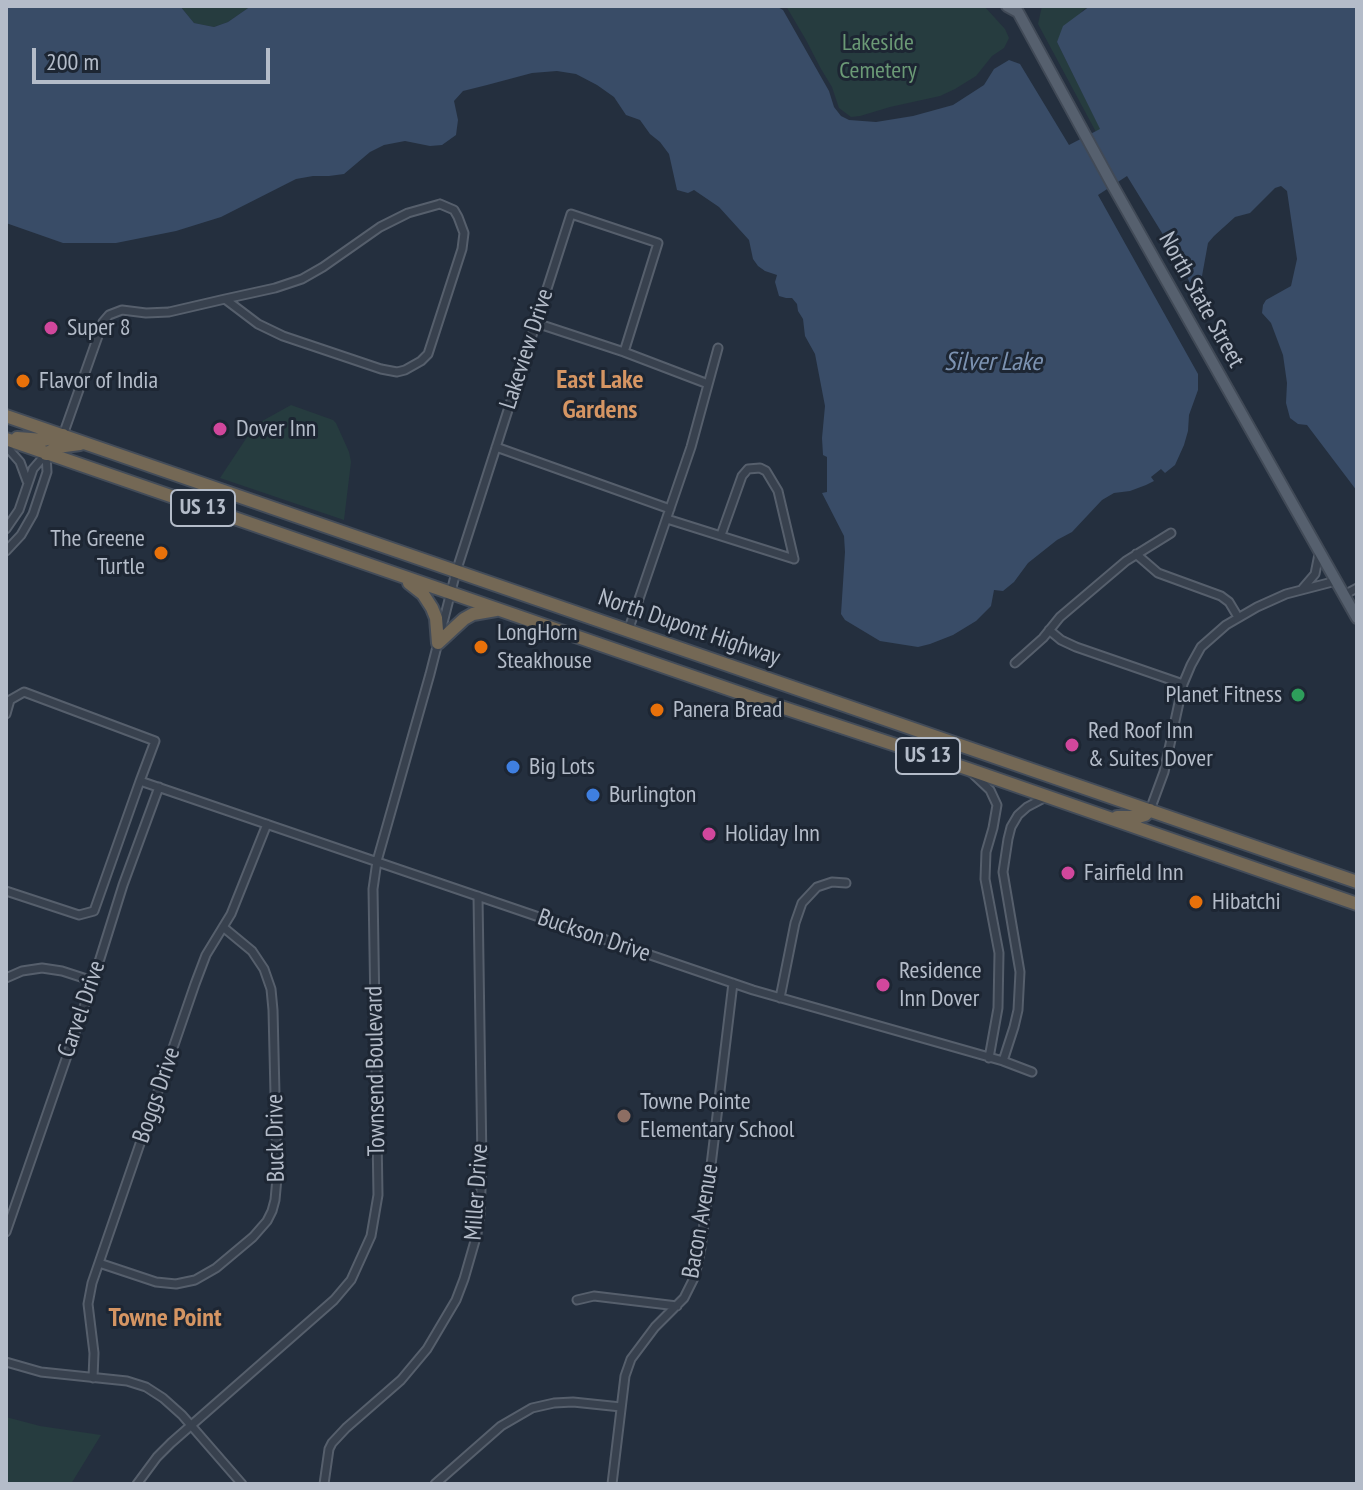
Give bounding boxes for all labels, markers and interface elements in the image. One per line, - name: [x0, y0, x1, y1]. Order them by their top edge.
- park label: Lakeside Cemetery: [839, 29, 917, 85]
- scale bar: [36, 32, 274, 82]
- text: 200 m: [46, 46, 99, 77]
- street label: North State Street: [1152, 227, 1250, 373]
- street label: Lakeview Drive: [494, 285, 560, 413]
- place label: Super 8: [67, 314, 131, 342]
- marker: Super 8: [42, 319, 60, 337]
- water label: Silver Lake: [944, 347, 1042, 379]
- district label: East Lake Gardens: [556, 365, 644, 426]
- place label: Flavor of India: [39, 367, 158, 395]
- marker: Flavor of India: [14, 372, 32, 390]
- place label: Dover Inn: [236, 415, 316, 443]
- marker: Dover Inn: [211, 420, 229, 438]
- road number: US 13: [171, 490, 235, 526]
- place label: The Greene Turtle: [50, 525, 145, 581]
- marker: The Greene Turtle: [152, 544, 170, 562]
- street label: North Dupont Highway: [594, 583, 784, 673]
- place label: LongHorn Steakhouse: [497, 619, 592, 675]
- marker: LongHorn Steakhouse: [472, 638, 490, 656]
- place label: Planet Fitness: [1165, 681, 1282, 709]
- marker: Planet Fitness: [1289, 686, 1307, 704]
- place label: Panera Bread: [673, 696, 782, 724]
- marker: Panera Bread: [648, 701, 666, 719]
- place label: Red Roof Inn & Suites Dover: [1088, 717, 1213, 773]
- marker: Red Roof Inn & Suites Dover: [1063, 736, 1081, 754]
- road number: US 13: [896, 738, 960, 774]
- place label: Big Lots: [529, 753, 595, 781]
- marker: Big Lots: [504, 758, 522, 776]
- place label: Burlington: [609, 781, 696, 809]
- marker: Burlington: [584, 786, 602, 804]
- place label: Holiday Inn: [725, 820, 820, 848]
- marker: Holiday Inn: [700, 825, 718, 843]
- place label: Fairfield Inn: [1084, 859, 1183, 887]
- marker: Fairfield Inn: [1059, 864, 1077, 882]
- place label: Hibatchi: [1212, 888, 1281, 916]
- marker: Hibatchi: [1187, 893, 1205, 911]
- street label: Buckson Drive: [534, 903, 654, 969]
- street label: Carvel Drive: [52, 957, 112, 1061]
- place label: Residence Inn Dover: [899, 957, 982, 1013]
- marker: Residence Inn Dover: [874, 976, 892, 994]
- street label: Townsend Boulevard: [360, 986, 392, 1156]
- street label: Boggs Drive: [127, 1043, 187, 1147]
- place label: Towne Pointe Elementary School: [640, 1088, 794, 1144]
- street label: Buck Drive: [261, 1094, 291, 1182]
- marker: Towne Pointe Elementary School: [615, 1107, 633, 1125]
- street label: Miller Drive: [459, 1143, 495, 1241]
- street label: Bacon Avenue: [677, 1162, 725, 1280]
- district label: Towne Point: [109, 1303, 221, 1335]

